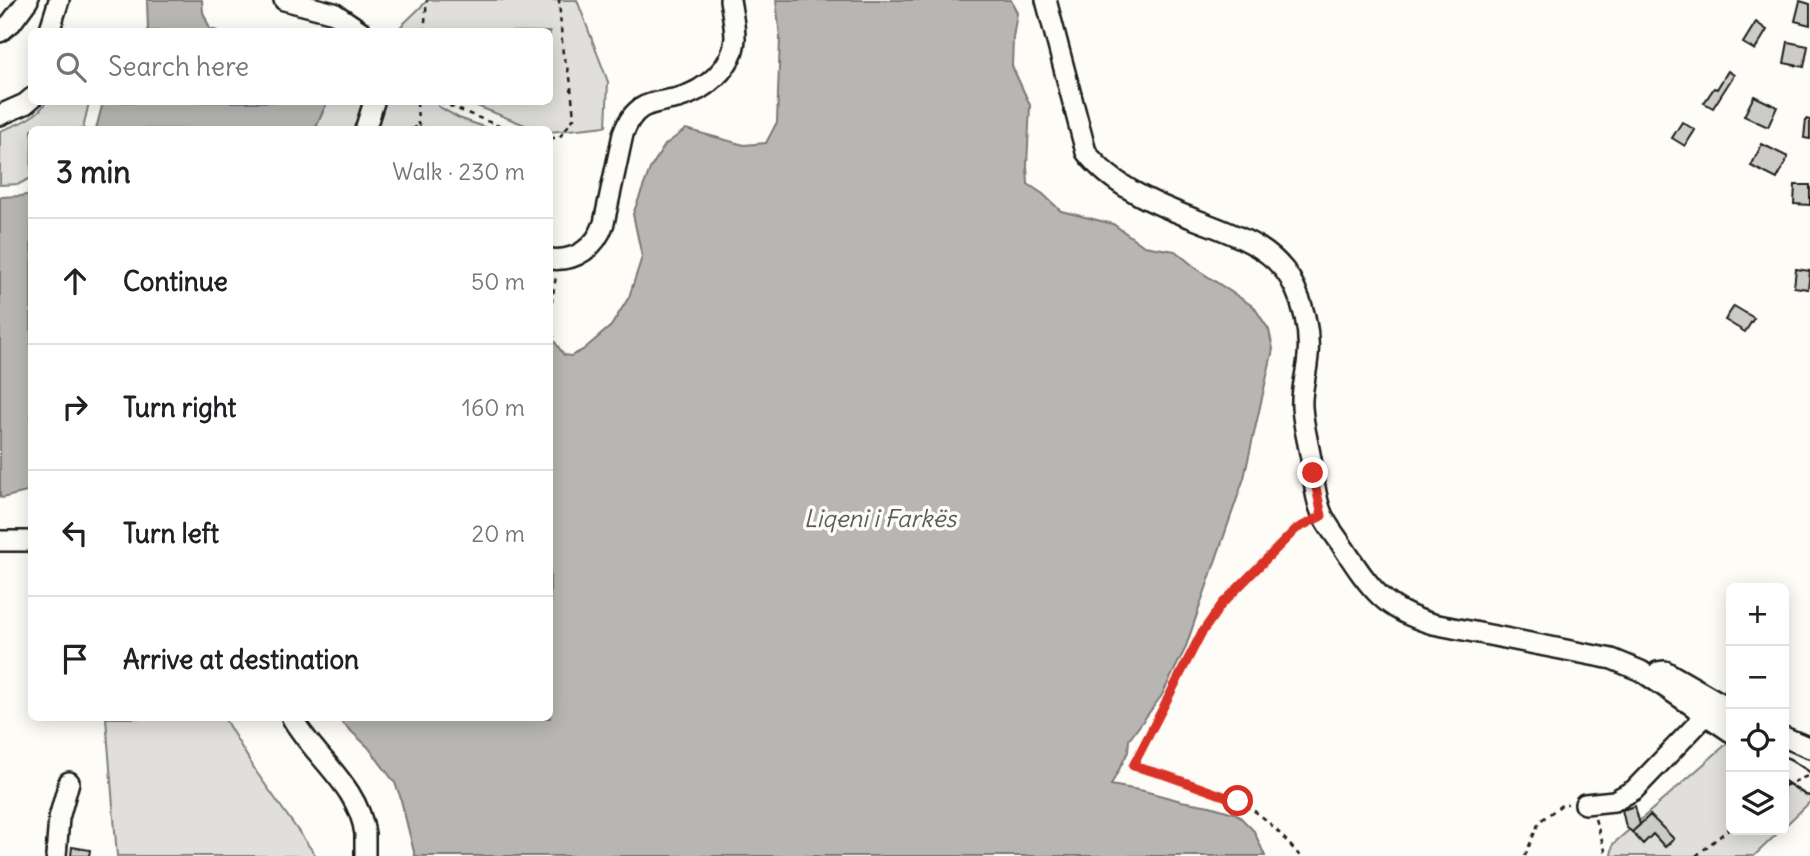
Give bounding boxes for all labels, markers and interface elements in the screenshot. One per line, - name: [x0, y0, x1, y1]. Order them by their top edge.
- search box: [28, 28, 553, 105]
- icon: search: [52, 48, 90, 86]
- text: Search here: [108, 50, 249, 83]
- text: 3 min: [56, 153, 131, 191]
- text: Walk · 230 m: [392, 157, 525, 186]
- icon: ahead: [56, 262, 94, 300]
- text: Continue: [123, 265, 228, 298]
- text: 50 m: [471, 267, 525, 296]
- icon: right: [56, 388, 94, 426]
- text: Turn right: [123, 391, 236, 424]
- text: 160 m: [462, 393, 525, 422]
- route end: [1297, 457, 1328, 488]
- water label: Liqeni i Farkës: [804, 503, 957, 533]
- icon: left: [56, 514, 94, 552]
- text: Turn left: [123, 517, 219, 550]
- text: 20 m: [472, 519, 525, 548]
- map controls: [1726, 583, 1789, 835]
- button: +: [1726, 583, 1789, 646]
- icon: arrive: [56, 640, 94, 678]
- text: Arrive at destination: [123, 643, 359, 676]
- button: −: [1726, 646, 1789, 709]
- button: locate: [1726, 709, 1789, 772]
- button: layers: [1726, 772, 1789, 835]
- route start: [1222, 785, 1253, 816]

